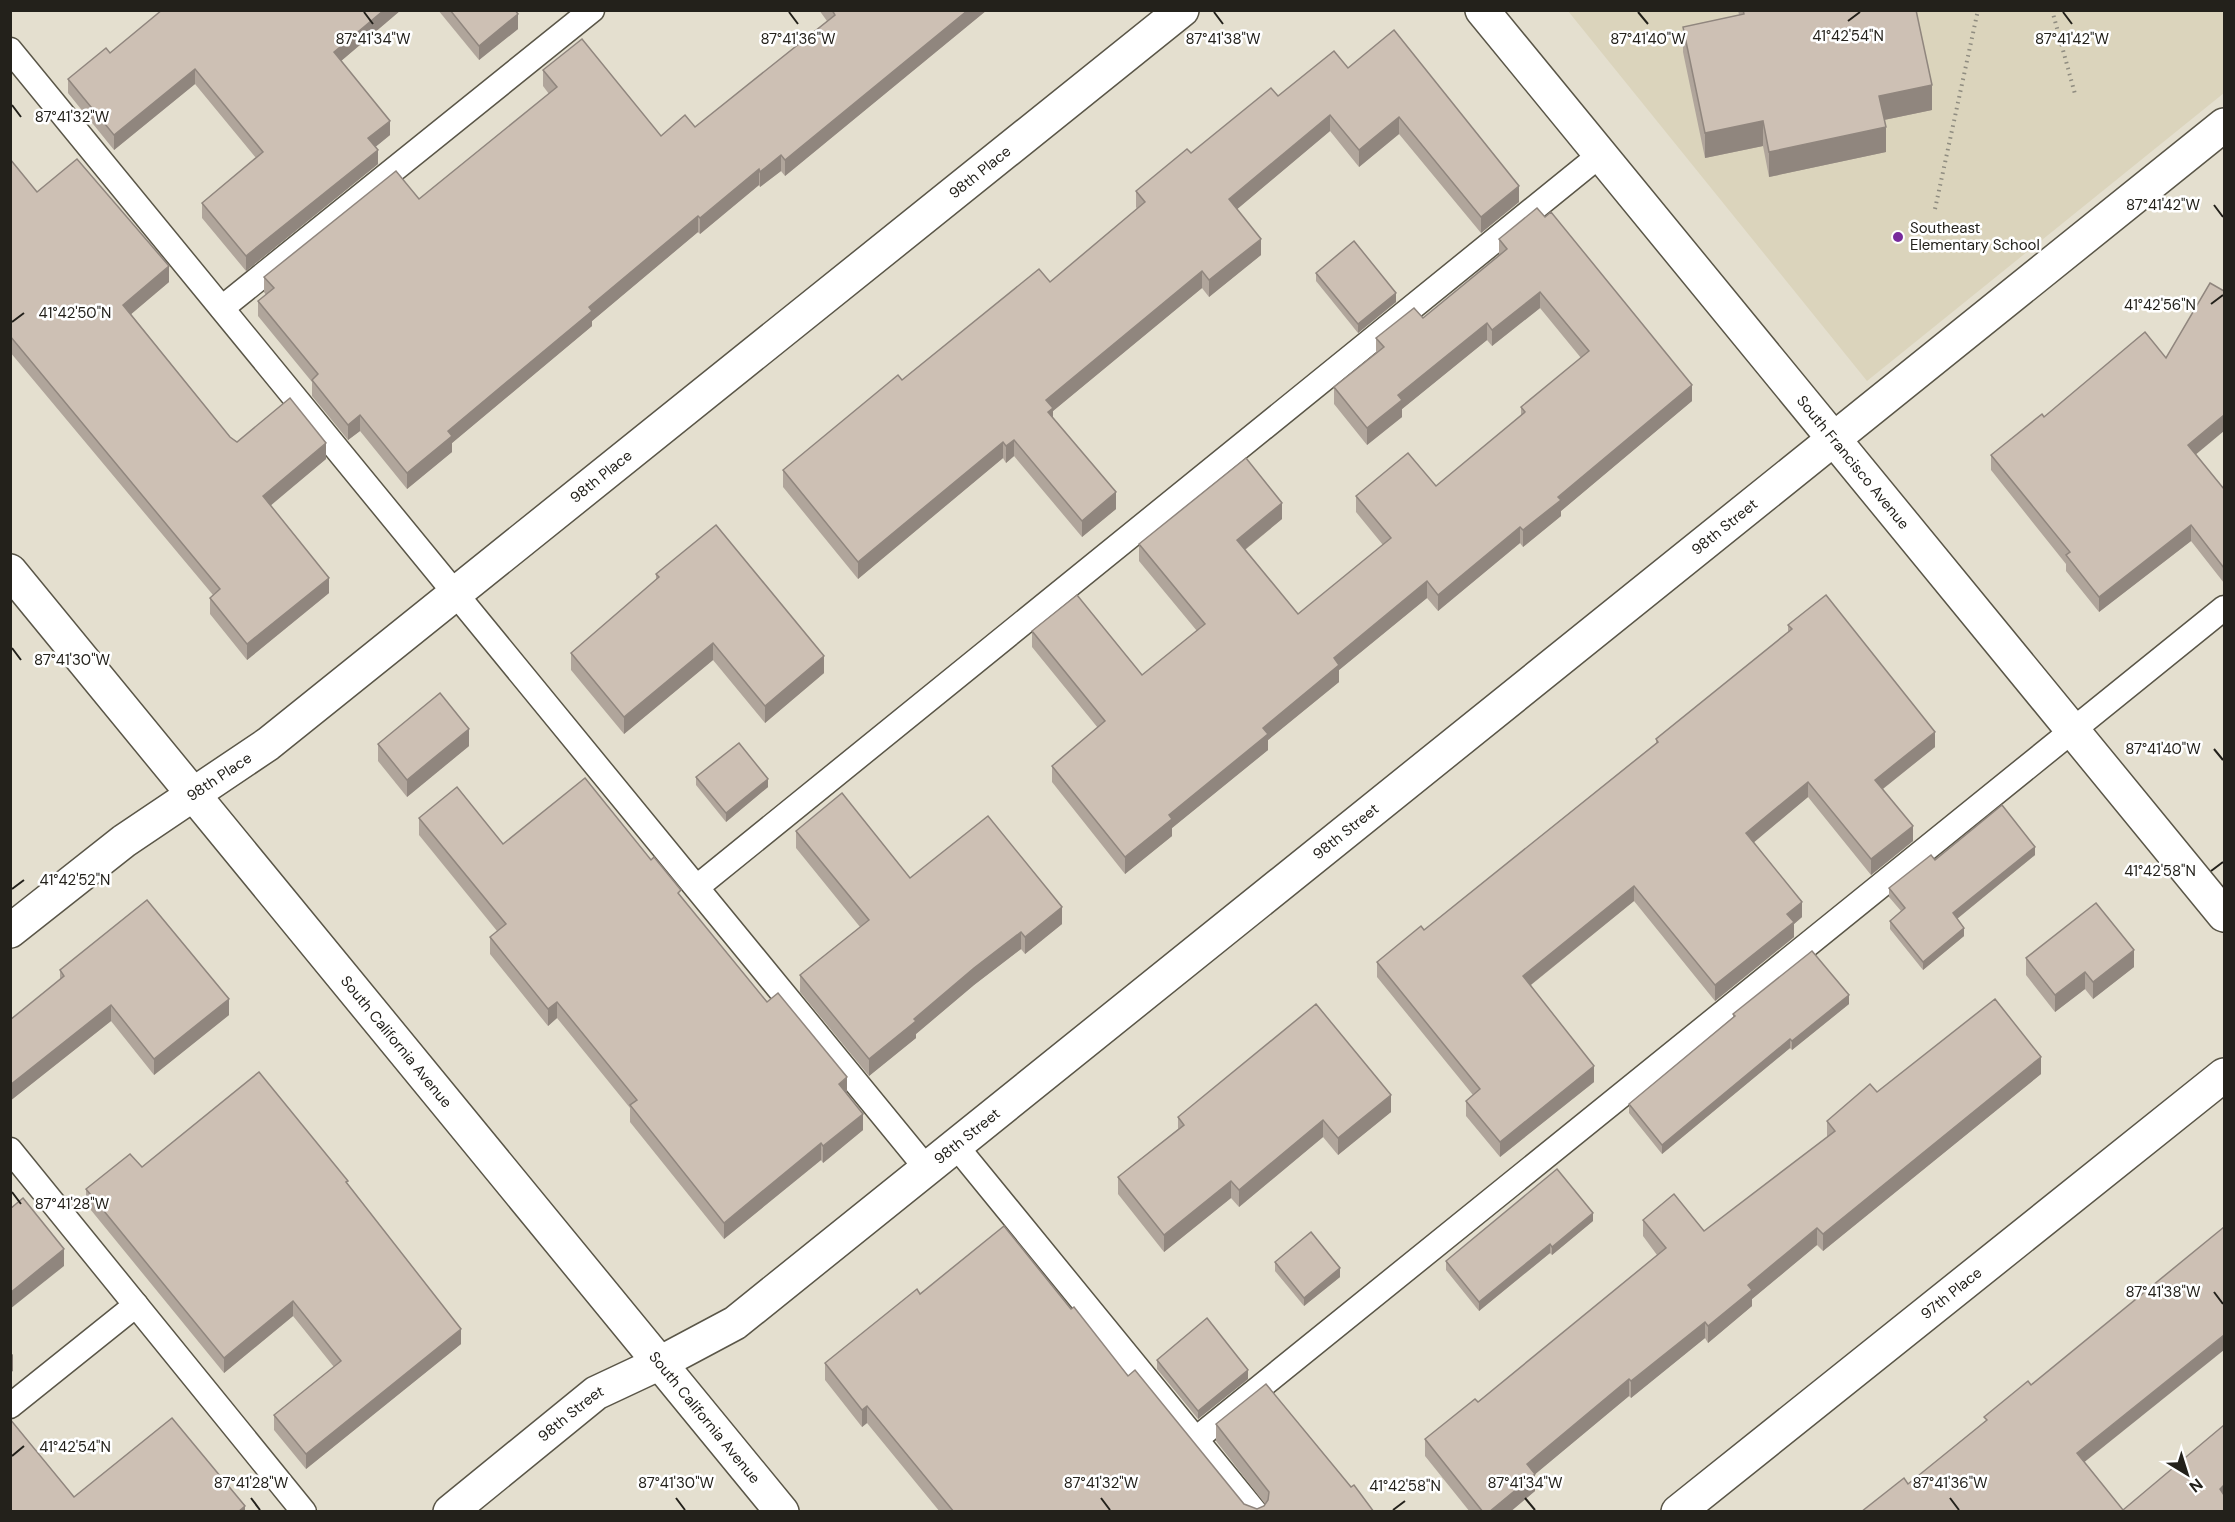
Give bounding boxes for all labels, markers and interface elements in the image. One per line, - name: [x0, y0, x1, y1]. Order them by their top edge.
- text: 41°42'54"N: [1812, 26, 1884, 46]
- text: 87°41'34"W: [336, 29, 411, 49]
- text: 87°41'36"W: [760, 29, 836, 49]
- text: 87°41'38"W: [1186, 29, 1261, 49]
- text: 87°41'40"W: [1610, 29, 1686, 49]
- text: 87°41'42"W: [2035, 29, 2109, 49]
- text: 87°41'32"W: [35, 107, 110, 127]
- street label: 98th Place: [945, 141, 1015, 203]
- text: 87°41'42"W: [2126, 195, 2200, 215]
- place label: Southeast Elementary School: [1910, 218, 2040, 255]
- marker: Southeast Elementary School: [1891, 230, 1905, 244]
- text: 41°42'56"N: [2124, 295, 2196, 315]
- text: 41°42'50"N: [39, 303, 111, 323]
- street label: South Francisco Avenue: [1792, 391, 1914, 533]
- street label: 98th Place: [566, 446, 636, 508]
- street label: 98th Street: [1687, 494, 1762, 560]
- text: 87°41'30"W: [34, 650, 111, 670]
- text: 87°41'40"W: [2125, 739, 2201, 759]
- street label: 98th Place: [183, 748, 256, 806]
- street label: 98th Street: [1309, 799, 1383, 864]
- text: 41°42'58"N: [2124, 861, 2196, 881]
- text: 41°42'52"N: [40, 870, 110, 890]
- street label: South California Avenue: [336, 972, 456, 1112]
- street label: 98th Street: [930, 1103, 1004, 1169]
- text: 87°41'28"W: [35, 1194, 110, 1214]
- street label: 97th Place: [1917, 1263, 1986, 1324]
- text: 87°41'38"W: [2126, 1282, 2201, 1302]
- street label: South California Avenue: [644, 1347, 765, 1488]
- street label: 98th Street: [534, 1381, 607, 1446]
- text: 41°42'54"N: [39, 1437, 111, 1457]
- north arrow: [2157, 1444, 2217, 1504]
- text: 87°41'28"W: [214, 1473, 289, 1493]
- text: 87°41'30"W: [638, 1473, 715, 1493]
- text: 87°41'32"W: [1064, 1473, 1139, 1493]
- text: 87°41'34"W: [1488, 1473, 1563, 1493]
- text: 87°41'36"W: [1912, 1473, 1988, 1493]
- text: N: [2185, 1474, 2207, 1497]
- text: 41°42'58"N: [1369, 1476, 1441, 1496]

